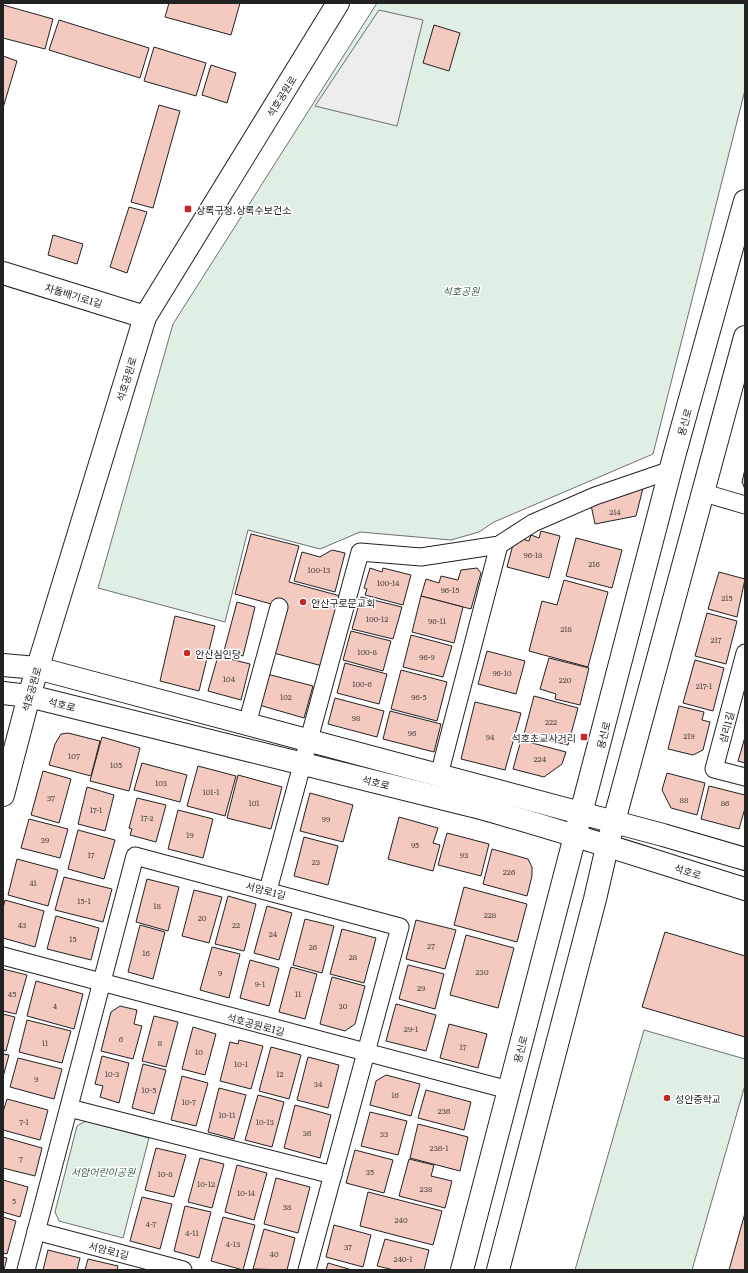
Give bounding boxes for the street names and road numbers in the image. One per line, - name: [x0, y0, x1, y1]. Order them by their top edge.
- street label: 석호공원로: [262, 73, 300, 119]
- street label: 차돌배기로1길: [43, 279, 105, 311]
- street label: 석호공원로: [112, 355, 140, 403]
- street label: 용신로: [673, 407, 695, 437]
- street label: 석호공원로: [17, 665, 45, 713]
- street label: 석호로: [47, 693, 77, 715]
- street label: 삼리1길: [715, 710, 737, 744]
- street label: 용신로: [592, 720, 614, 750]
- street label: 석호로: [361, 771, 391, 793]
- street label: 석호로: [673, 860, 703, 882]
- street label: 서암로1길: [244, 877, 288, 903]
- street label: 석호공원로1길: [225, 1009, 287, 1039]
- street label: 용신로: [509, 1034, 531, 1064]
- street label: 서암로1길: [87, 1237, 131, 1263]

